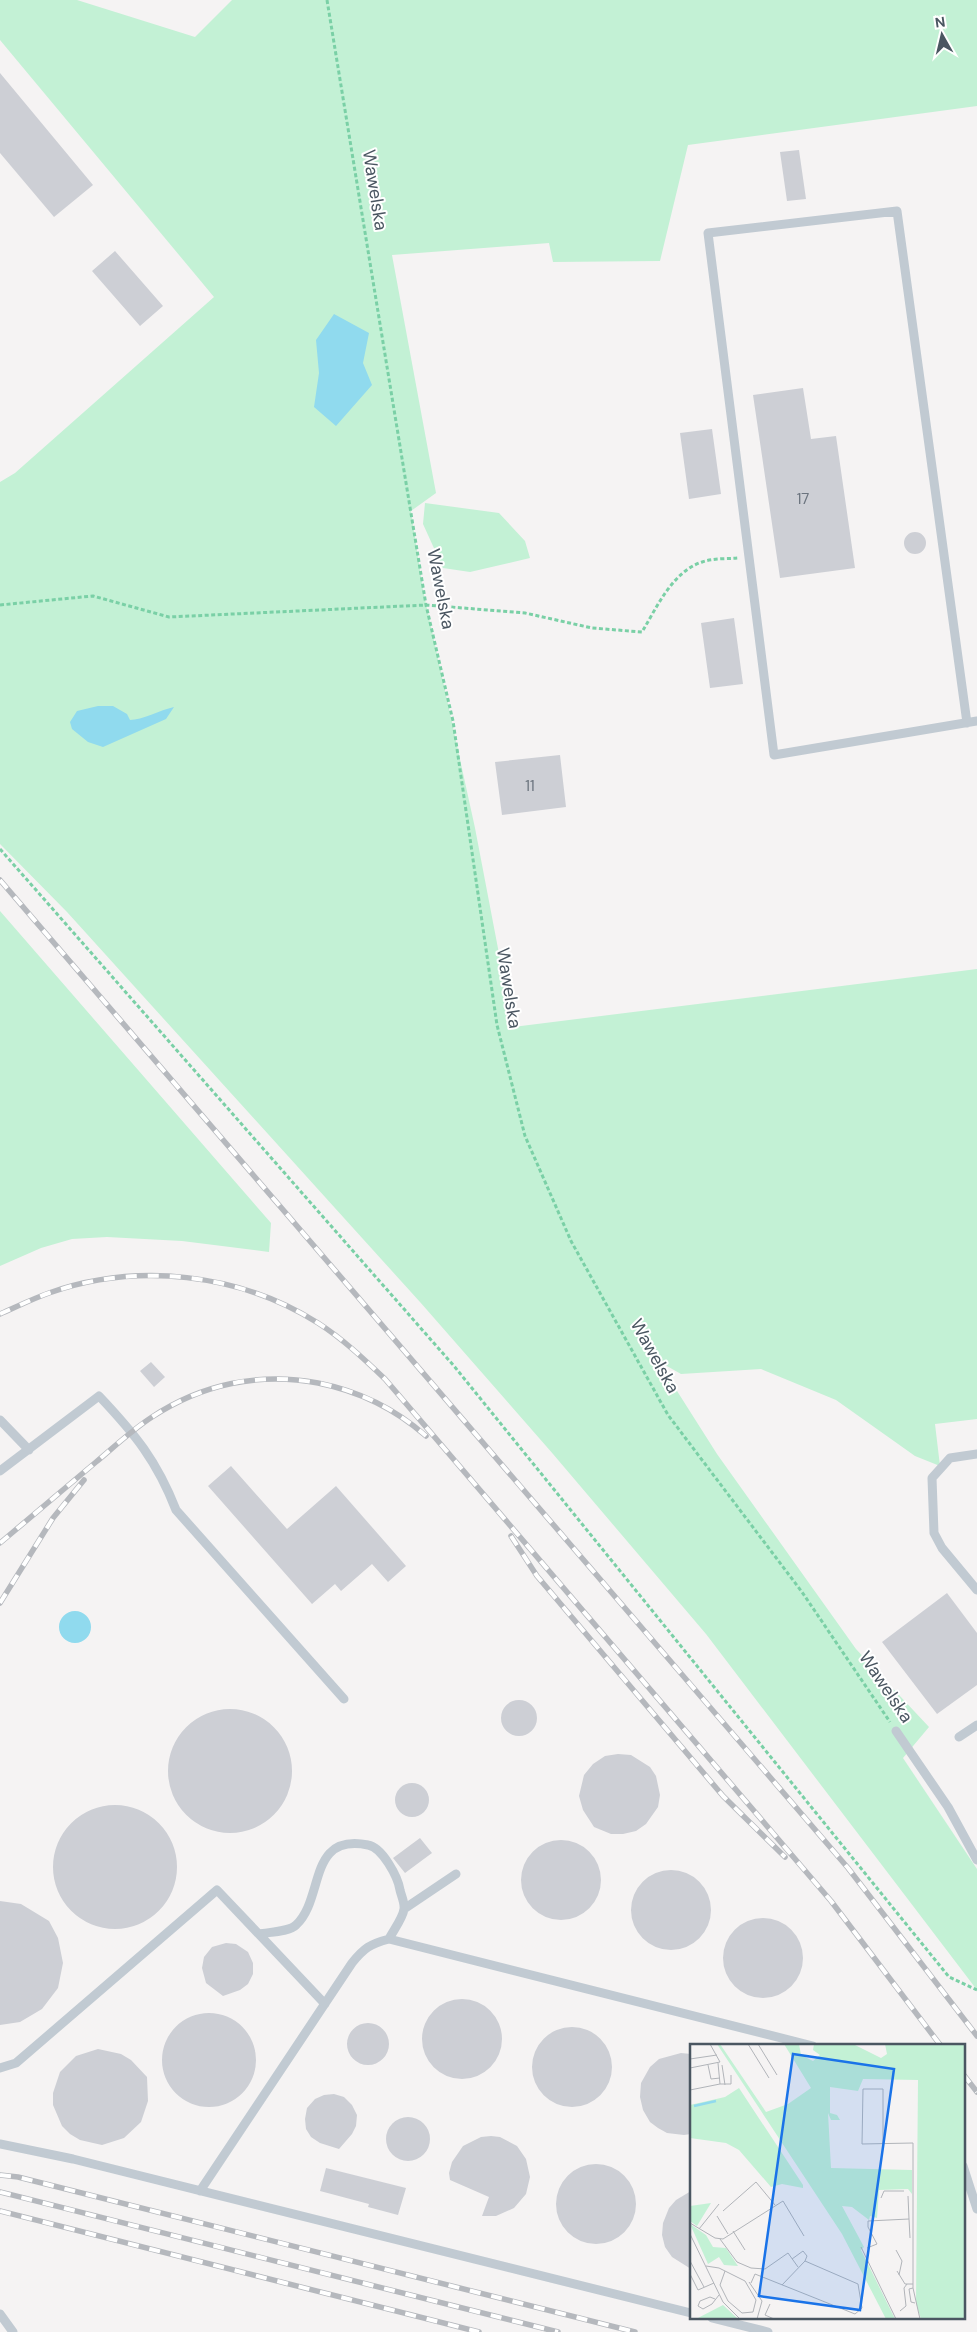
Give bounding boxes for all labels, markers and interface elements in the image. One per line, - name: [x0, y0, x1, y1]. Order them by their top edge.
- north arrow: [917, 10, 967, 60]
- text: N: [934, 13, 947, 32]
- street label: Wawelska: [357, 148, 393, 232]
- house number: 17: [797, 489, 809, 509]
- street label: Wawelska: [421, 547, 461, 631]
- house number: 11: [525, 776, 535, 796]
- street label: Wawelska: [491, 946, 527, 1030]
- street label: Wawelska: [625, 1314, 685, 1398]
- street label: Wawelska: [853, 1646, 919, 1728]
- inset map: [690, 2044, 964, 2320]

